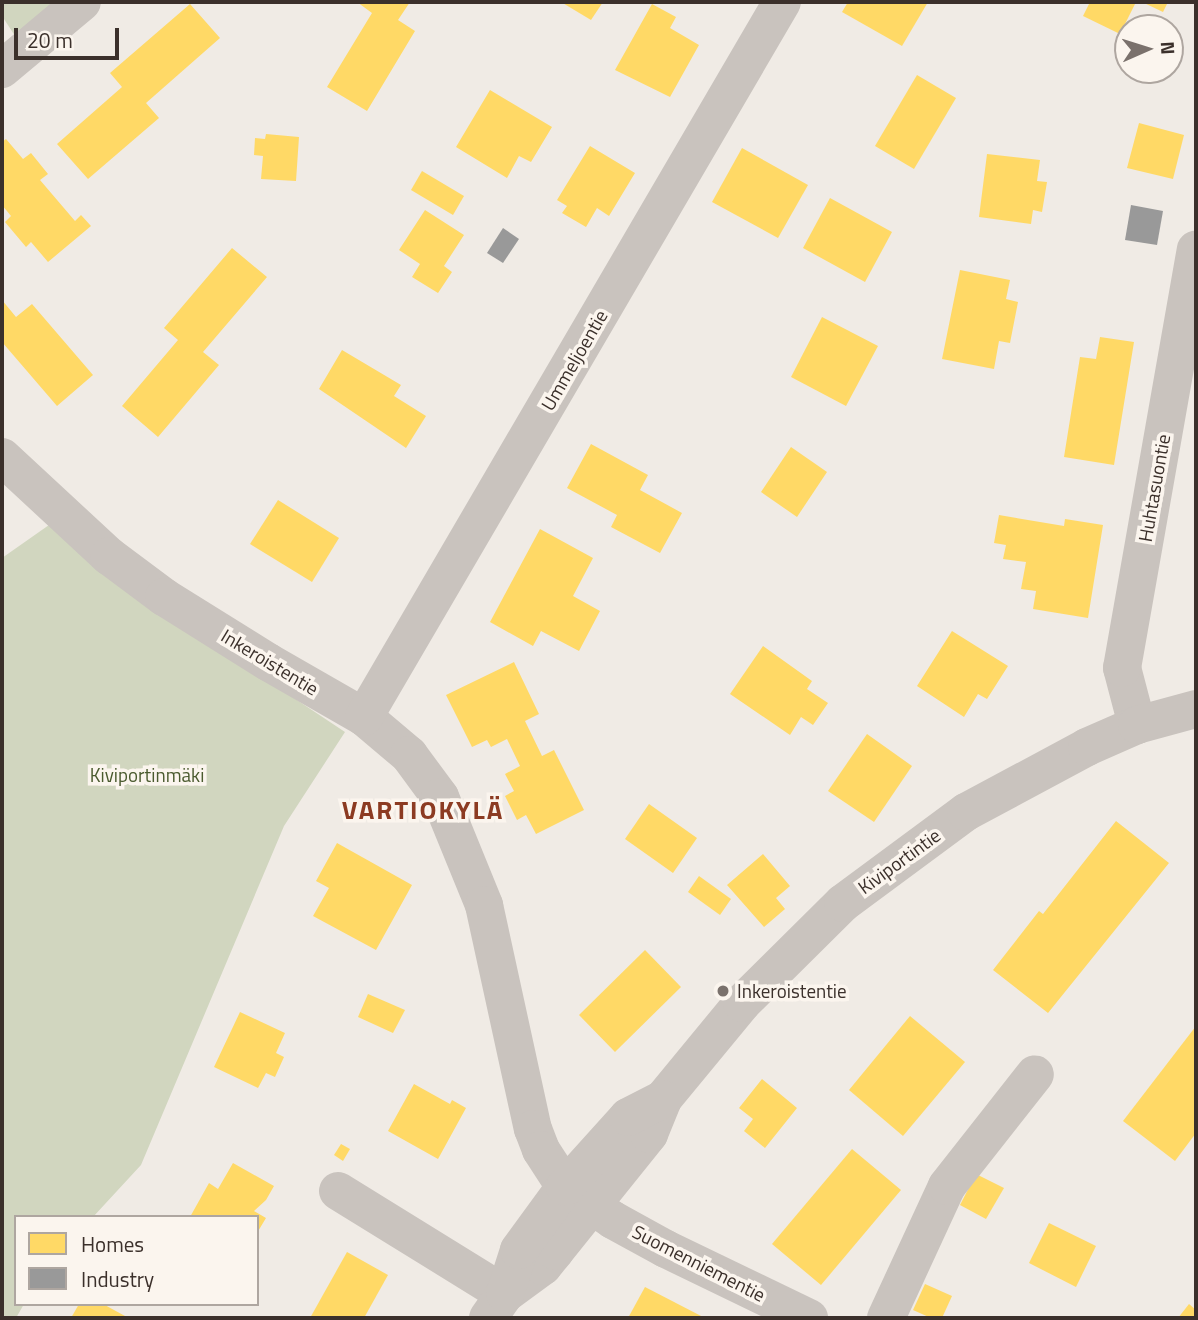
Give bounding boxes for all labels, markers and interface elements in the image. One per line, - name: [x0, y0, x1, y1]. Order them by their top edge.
- scale bar: [18, 14, 122, 58]
- north arrow: [1114, 14, 1184, 84]
- text: 20 m: [27, 24, 73, 56]
- text: N: [1154, 41, 1183, 55]
- street label: Ummeljoentie: [536, 306, 612, 414]
- street label: Huhtasuontie: [1133, 432, 1175, 544]
- street label: Inkeroistentie: [217, 624, 323, 700]
- park label: Kiviportinmäki: [90, 764, 204, 786]
- district label: VARTIOKYLÄ: [343, 794, 503, 826]
- street label: Kiviportintie: [853, 823, 945, 899]
- place label: Inkeroistentie: [737, 980, 847, 1002]
- marker: Inkeroistentie: [715, 983, 731, 999]
- legend: [14, 1215, 259, 1306]
- street label: Suomenniementie: [629, 1220, 769, 1306]
- text: Homes: [81, 1228, 144, 1260]
- text: Industry: [81, 1263, 154, 1295]

